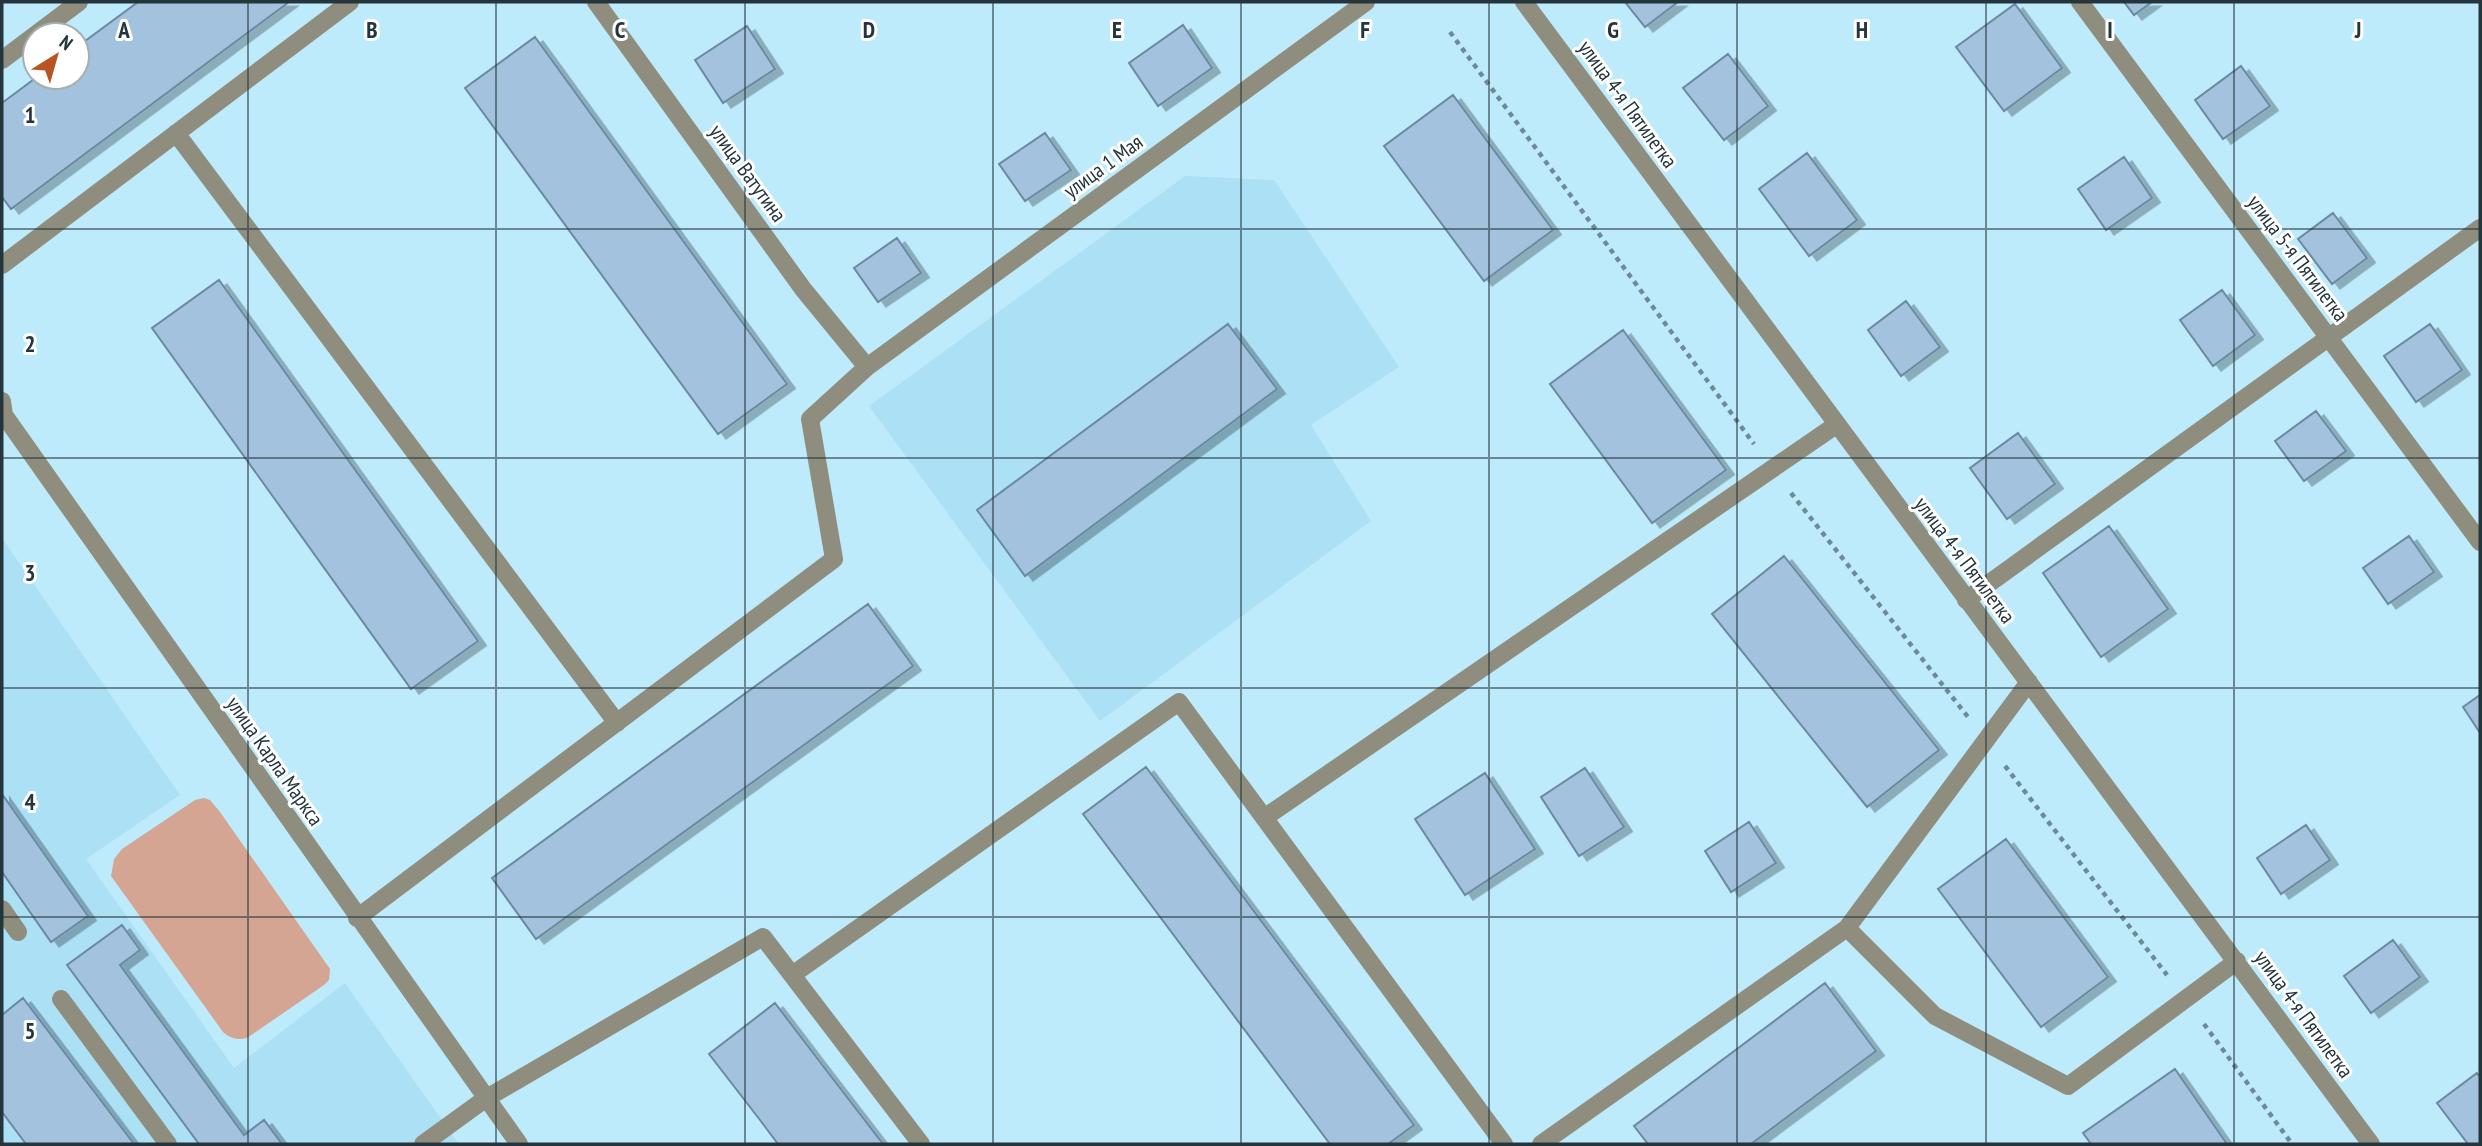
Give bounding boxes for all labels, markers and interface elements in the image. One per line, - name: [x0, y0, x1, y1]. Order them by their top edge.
- text: A: [117, 15, 130, 44]
- text: B: [366, 15, 378, 44]
- text: C: [615, 15, 626, 44]
- text: D: [863, 15, 875, 44]
- text: E: [1112, 15, 1122, 44]
- text: F: [1360, 15, 1370, 44]
- text: G: [1607, 15, 1619, 44]
- text: H: [1856, 15, 1868, 44]
- text: I: [2107, 15, 2113, 44]
- text: J: [2354, 15, 2361, 44]
- north arrow: [21, 21, 91, 91]
- text: N: [55, 30, 78, 55]
- street label: улица 4-я Пятилетка: [1573, 35, 1683, 173]
- text: 1: [25, 100, 36, 129]
- street label: улица Ватутина: [704, 119, 792, 227]
- street label: улица 1 Мая: [1058, 128, 1148, 204]
- street label: улица 5-я Пятилетка: [2242, 189, 2354, 327]
- text: 2: [25, 329, 36, 358]
- street label: улица 4-я Пятилетка: [1909, 491, 2021, 629]
- text: 3: [25, 558, 36, 587]
- street label: улица Карла Маркса: [220, 691, 330, 831]
- text: 4: [25, 787, 36, 816]
- street label: улица 4-я Пятилетка: [2249, 945, 2359, 1083]
- text: 5: [25, 1016, 36, 1045]

